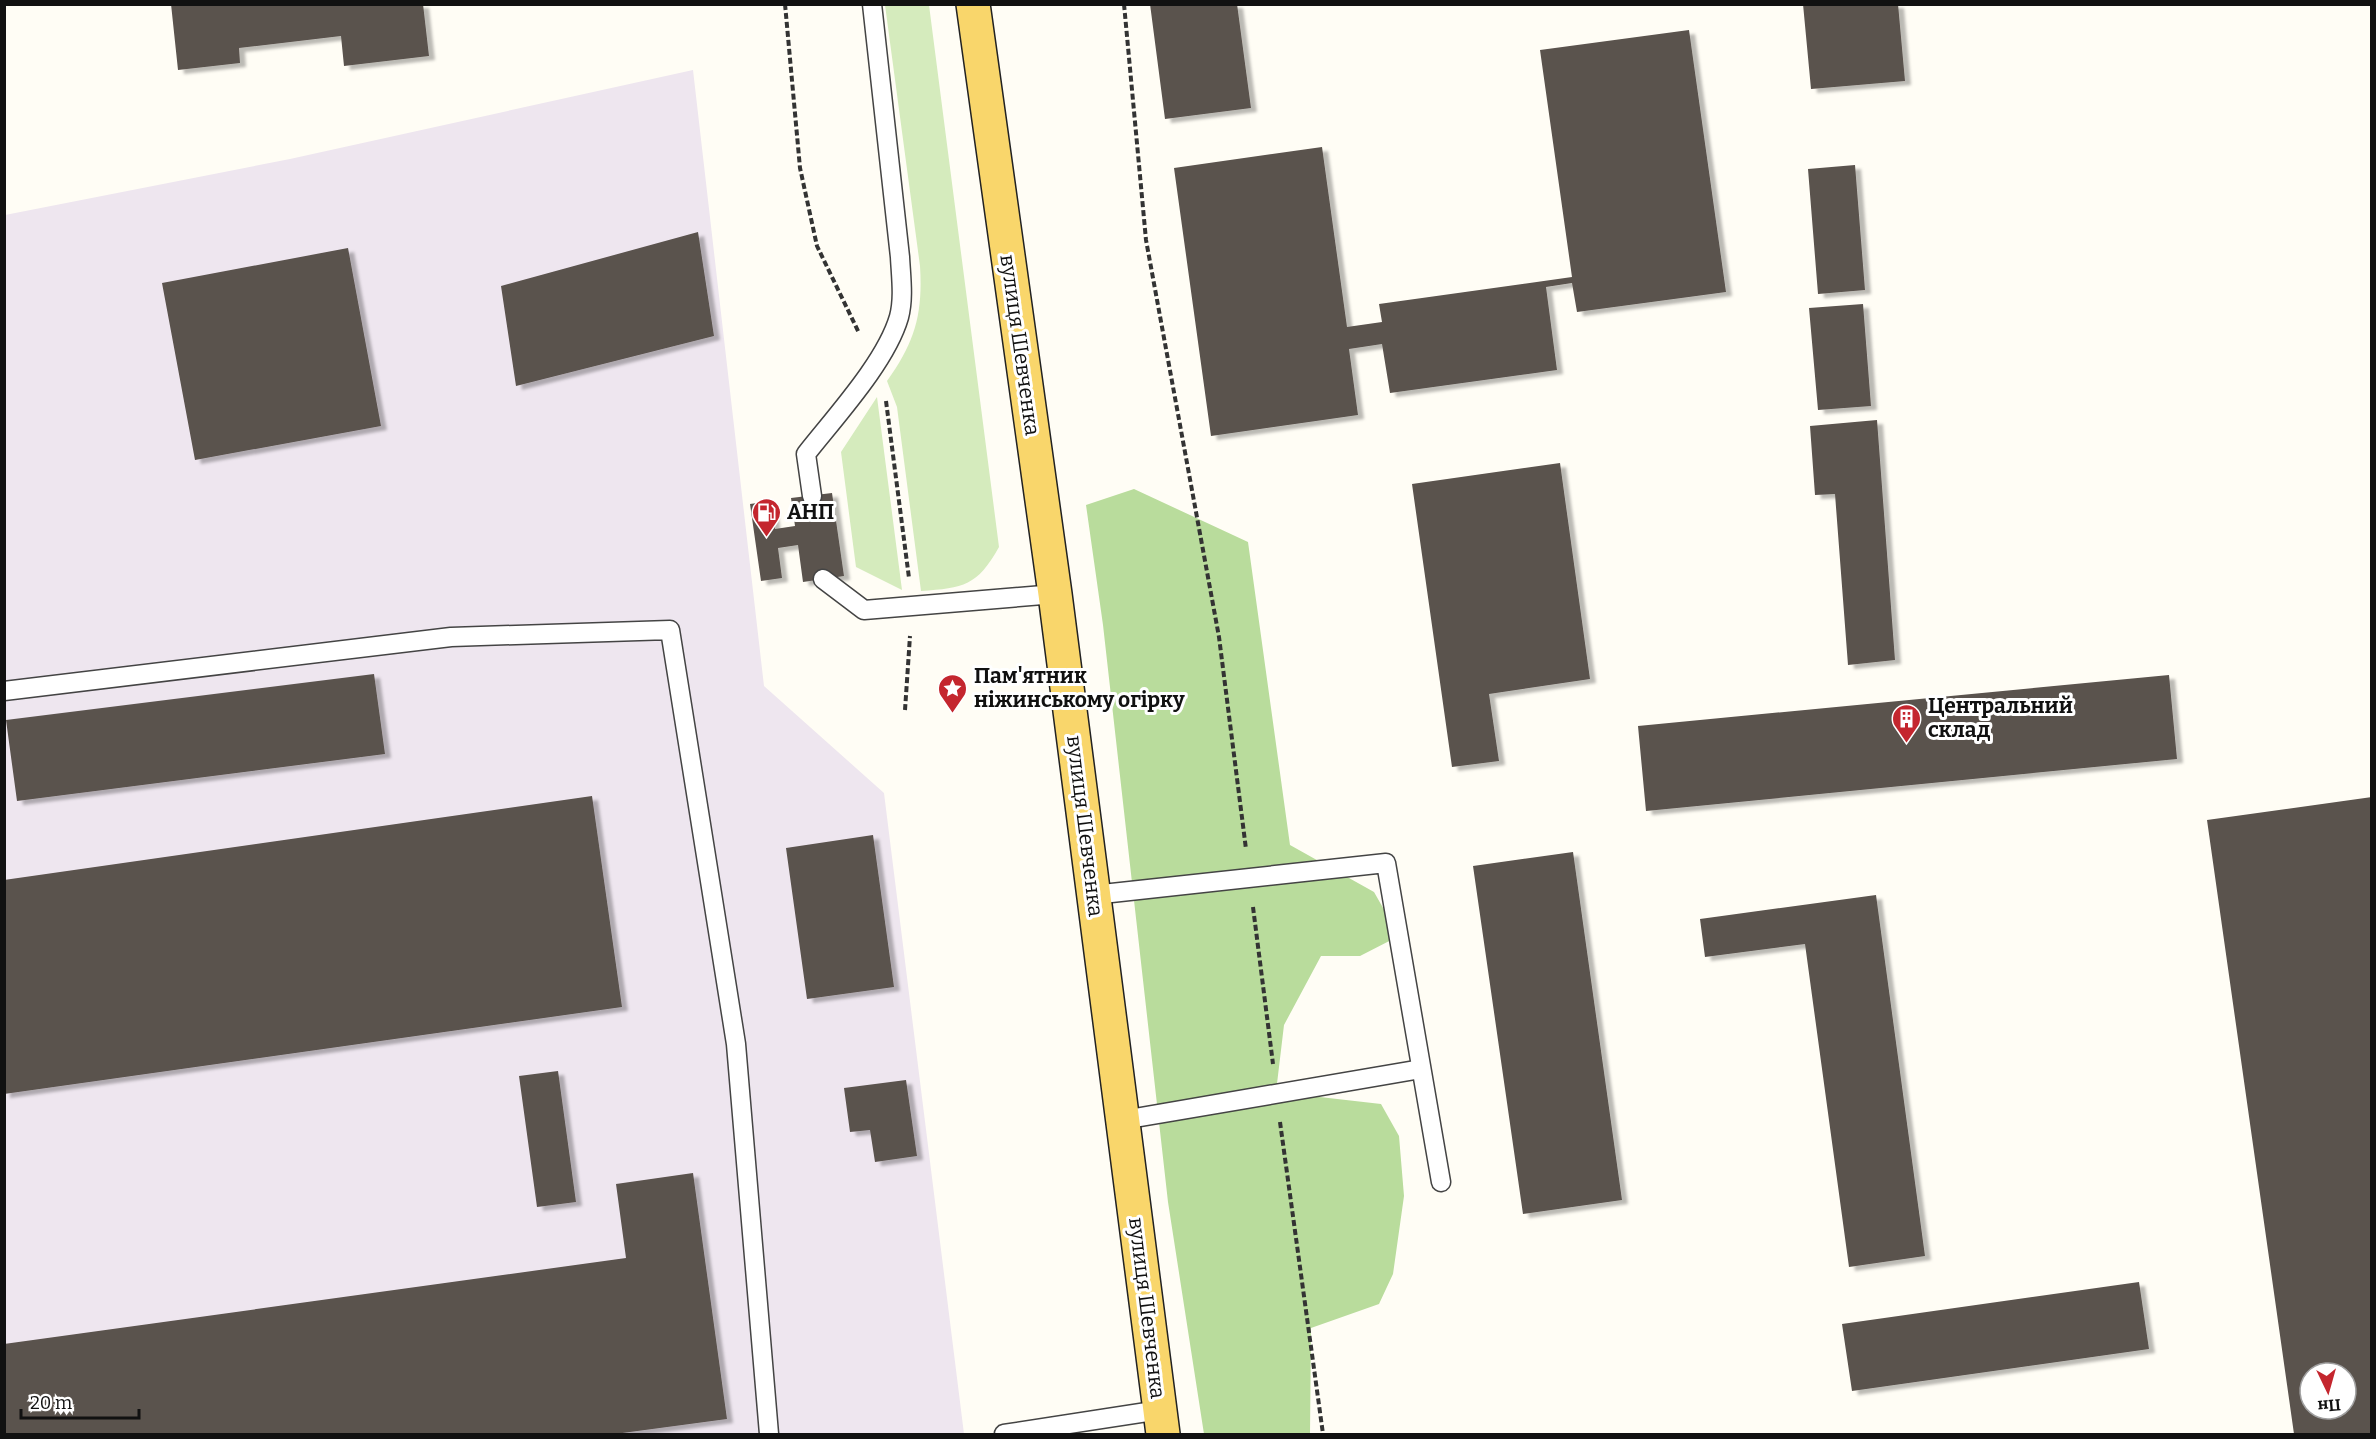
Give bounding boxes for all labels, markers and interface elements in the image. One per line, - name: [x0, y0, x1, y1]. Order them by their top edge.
- street label: вулиця Шевченка: [994, 253, 1046, 438]
- fuel station icon: АНП: [750, 496, 782, 538]
- place label: АНП: [787, 499, 834, 525]
- place label: Пам'ятник ніжинському огірку: [974, 663, 1185, 713]
- place icon: Пам'ятник ніжинському огірку: [937, 672, 969, 714]
- place label: Центральний склад: [1928, 693, 2073, 743]
- building icon: Центральний склад: [1891, 702, 1923, 744]
- street label: вулиця Шевченка: [1061, 734, 1109, 919]
- street label: вулиця Шевченка: [1123, 1216, 1171, 1401]
- north arrow: [2298, 1361, 2358, 1421]
- scale bar: [21, 1382, 140, 1420]
- text: 20 m: [30, 1392, 72, 1414]
- text: Пн: [2317, 1395, 2342, 1416]

